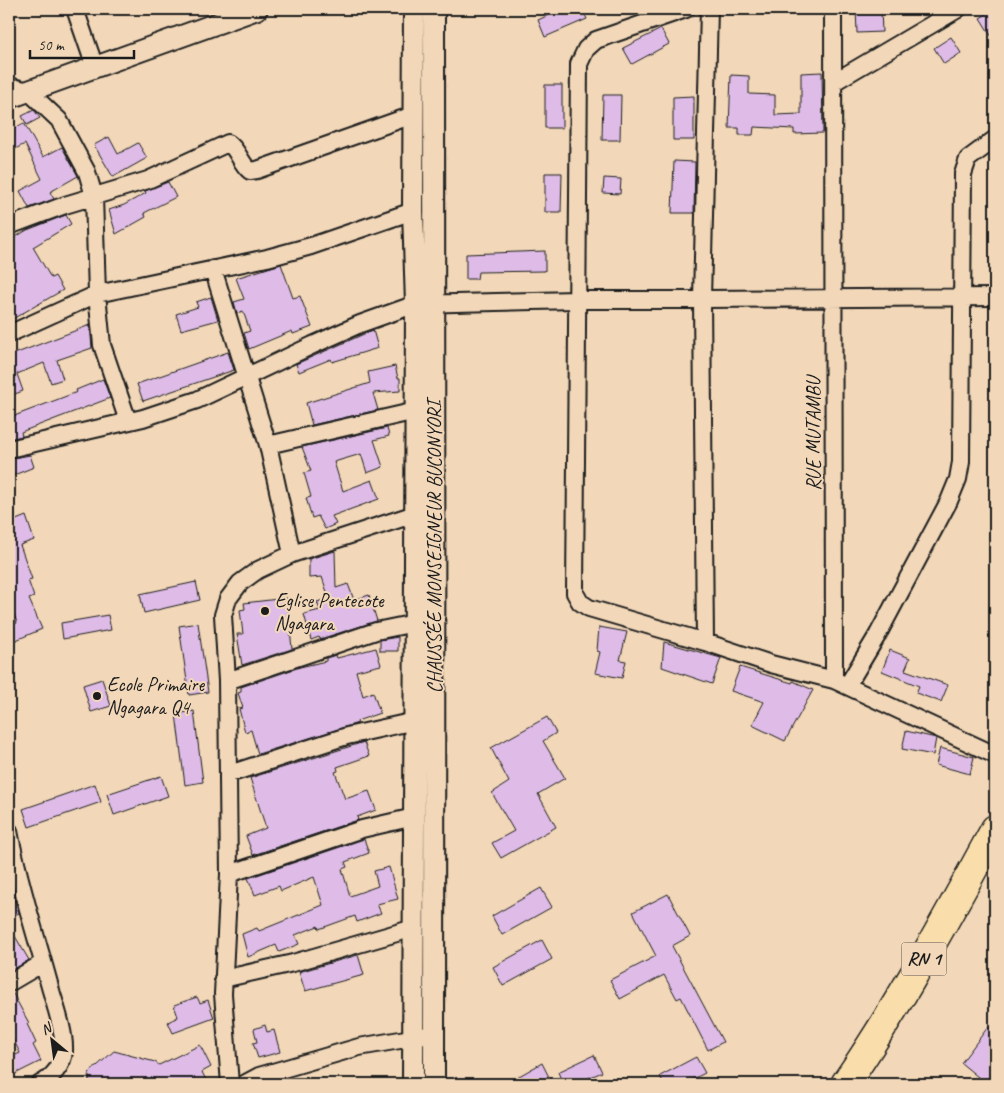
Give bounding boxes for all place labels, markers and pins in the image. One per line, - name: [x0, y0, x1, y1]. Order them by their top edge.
- place label: Eglise Pentecote Ngagara: [275, 588, 385, 636]
- marker: Eglise Pentecote Ngagara: [259, 605, 271, 617]
- place label: Ecole Primaire Ngagara Q4: [107, 672, 206, 720]
- marker: Ecole Primaire Ngagara Q4: [91, 690, 103, 702]

